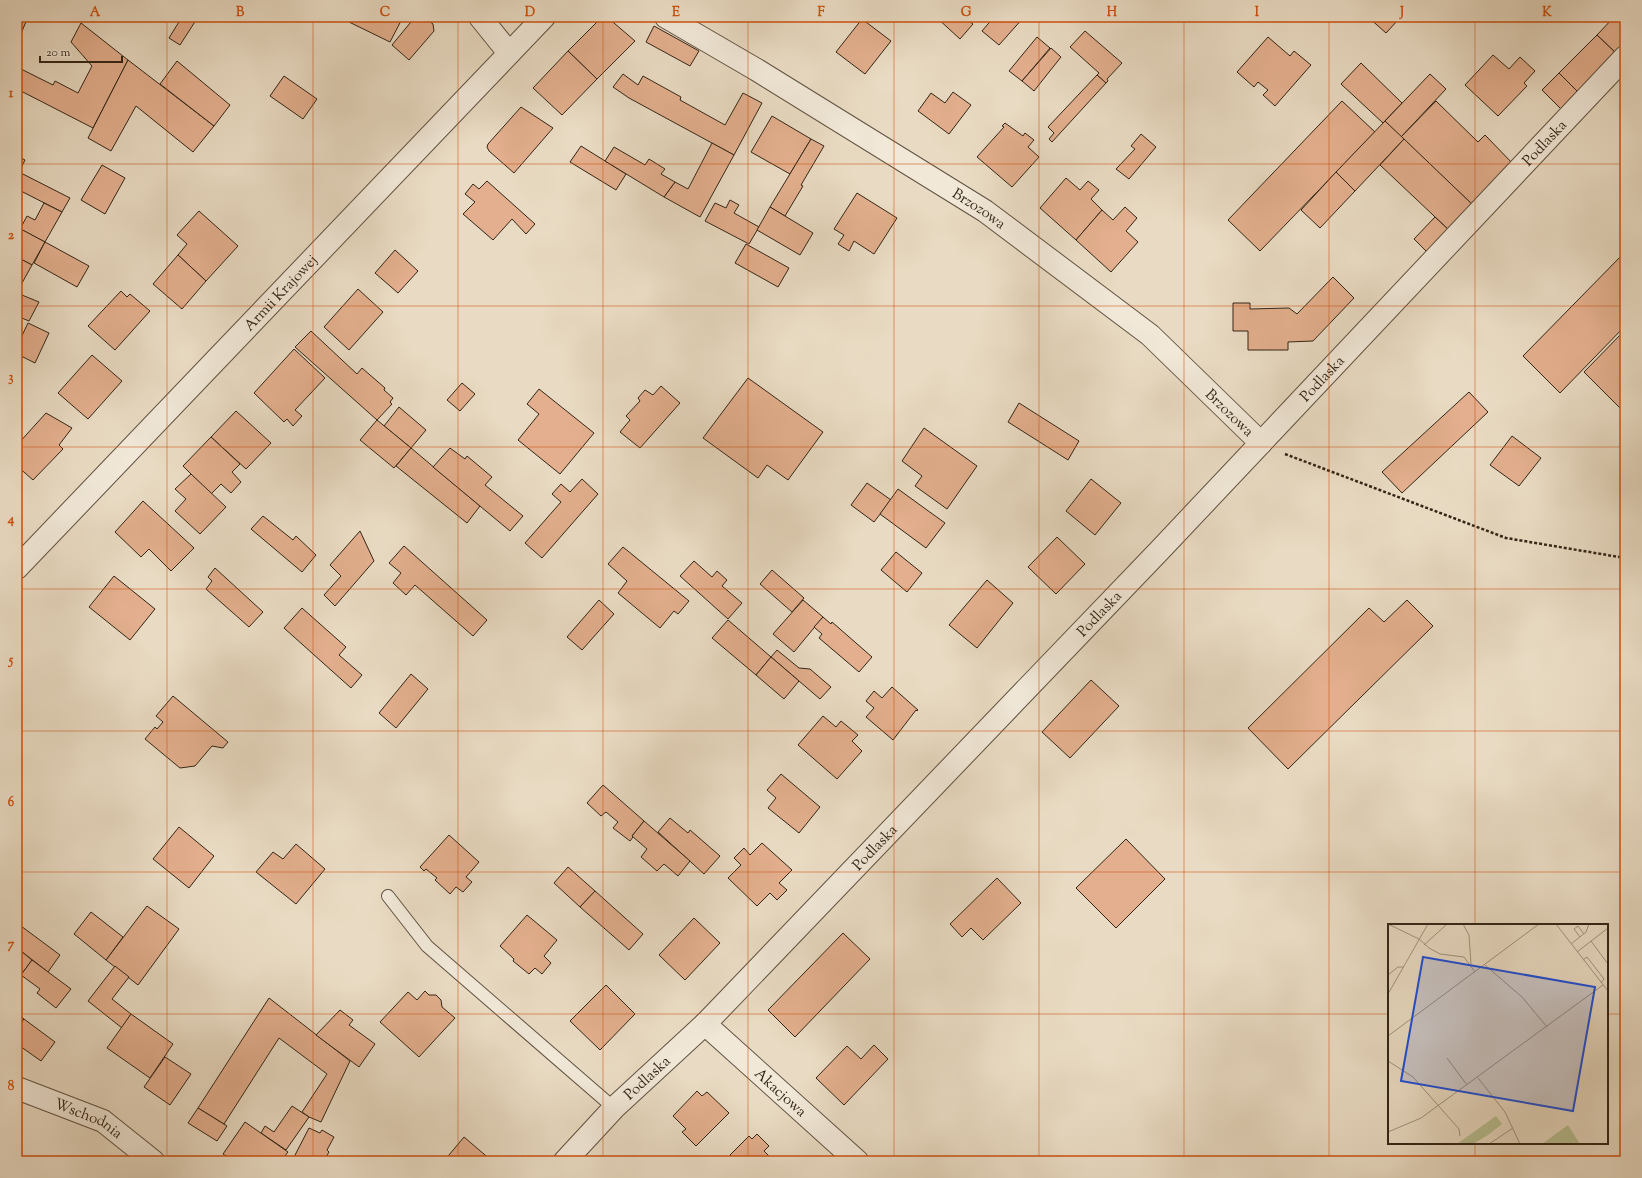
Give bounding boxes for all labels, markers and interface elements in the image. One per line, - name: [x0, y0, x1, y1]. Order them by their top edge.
- text: A: [90, 4, 101, 22]
- text: B: [236, 4, 245, 22]
- text: C: [380, 4, 390, 22]
- text: D: [525, 4, 535, 22]
- text: E: [672, 4, 680, 22]
- text: F: [817, 4, 825, 22]
- text: G: [961, 4, 972, 22]
- text: H: [1107, 4, 1118, 22]
- text: I: [1255, 4, 1260, 22]
- text: J: [1399, 4, 1404, 22]
- text: K: [1542, 4, 1552, 22]
- scale bar: [40, 38, 122, 64]
- text: 20 m: [46, 44, 71, 62]
- text: 1: [9, 85, 14, 103]
- street label: Podlaska: [1518, 116, 1572, 172]
- street label: Brzozowa: [947, 184, 1010, 235]
- text: 2: [8, 227, 15, 245]
- street label: Armii Krajowej: [240, 251, 323, 337]
- street label: Podlaska: [1296, 352, 1350, 407]
- text: 3: [8, 369, 14, 387]
- street label: Brzozowa: [1200, 385, 1258, 442]
- text: 4: [7, 511, 15, 529]
- street label: Podlaska: [1073, 587, 1127, 642]
- text: 5: [8, 652, 14, 670]
- text: 6: [8, 794, 15, 812]
- street label: Podlaska: [849, 821, 903, 876]
- inset map: [1388, 924, 1608, 1144]
- text: 7: [8, 936, 15, 954]
- street label: Podlaska: [620, 1052, 676, 1106]
- street label: Akacjowa: [749, 1064, 811, 1123]
- text: 8: [8, 1078, 15, 1096]
- street label: Wschodnia: [51, 1094, 126, 1145]

